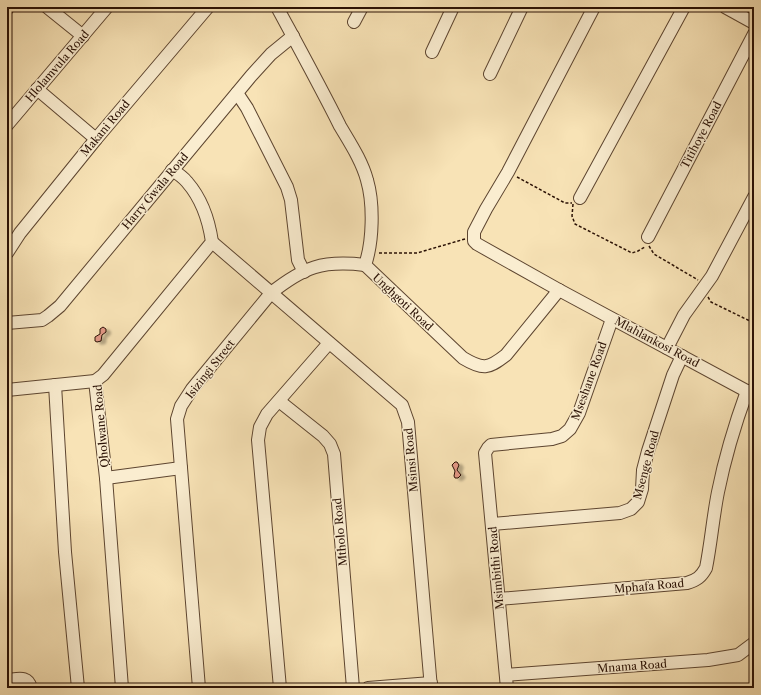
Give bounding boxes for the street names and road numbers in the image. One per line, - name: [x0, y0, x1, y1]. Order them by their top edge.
- street label: Hlolamvula Road: [22, 27, 92, 105]
- street label: Makani Road: [77, 97, 133, 159]
- street label: Titihoye Road: [677, 99, 725, 171]
- street label: Harry Gwala Road: [119, 150, 191, 232]
- street label: Unghgoti Road: [370, 270, 436, 334]
- street label: Mlahlankosi Road: [612, 314, 702, 370]
- street label: Isizingi Street: [183, 336, 238, 401]
- street label: Mseshane Road: [568, 339, 610, 422]
- street label: Qholwane Road: [90, 383, 112, 468]
- street label: Msinsi Road: [401, 427, 421, 493]
- street label: Msenge Road: [630, 429, 662, 501]
- street label: Mtholo Road: [330, 497, 350, 567]
- street label: Msimbithi Road: [485, 525, 507, 610]
- street label: Mphafa Road: [613, 576, 685, 596]
- street label: Mnama Road: [597, 657, 668, 675]

